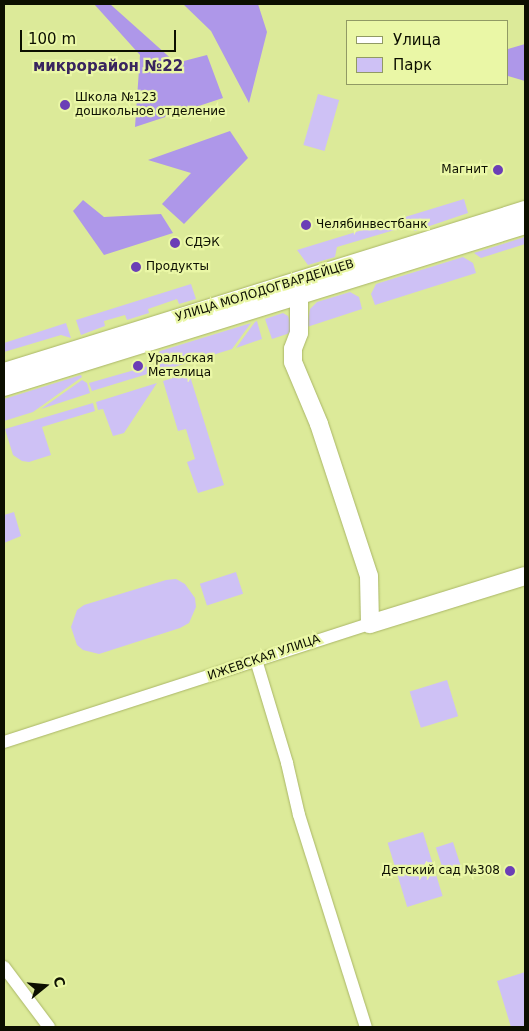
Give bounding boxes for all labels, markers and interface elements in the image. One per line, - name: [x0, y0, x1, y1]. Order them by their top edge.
- scale bar: [22, 20, 179, 52]
- legend: [346, 20, 509, 85]
- text: 100 m: [28, 30, 76, 48]
- text: Улица: [393, 31, 441, 49]
- text: Парк: [393, 56, 432, 74]
- district label: микрорайон №22: [33, 58, 183, 76]
- place label: Школа №123 дошкольное отделение: [75, 91, 225, 119]
- marker: Школа №123 дошкольное отделение: [59, 99, 71, 111]
- place label: Магнит: [441, 163, 488, 177]
- marker: Магнит: [492, 164, 504, 176]
- place label: Челябинвестбанк: [316, 218, 427, 232]
- marker: Челябинвестбанк: [300, 219, 312, 231]
- place label: СДЭК: [185, 236, 220, 250]
- marker: СДЭК: [169, 237, 181, 249]
- street label: УЛИЦА МОЛОДОГВАРДЕЙЦЕВ: [174, 257, 356, 325]
- place label: Продукты: [146, 260, 209, 274]
- marker: Продукты: [130, 261, 142, 273]
- place label: Уральская Метелица: [148, 352, 213, 380]
- marker: Уральская Метелица: [132, 360, 144, 372]
- street label: ИЖЕВСКАЯ УЛИЦА: [206, 632, 322, 684]
- place label: Детский сад №308: [382, 864, 500, 878]
- marker: Детский сад №308: [504, 865, 516, 877]
- north arrow: [20, 961, 70, 1011]
- text: С: [50, 974, 68, 989]

